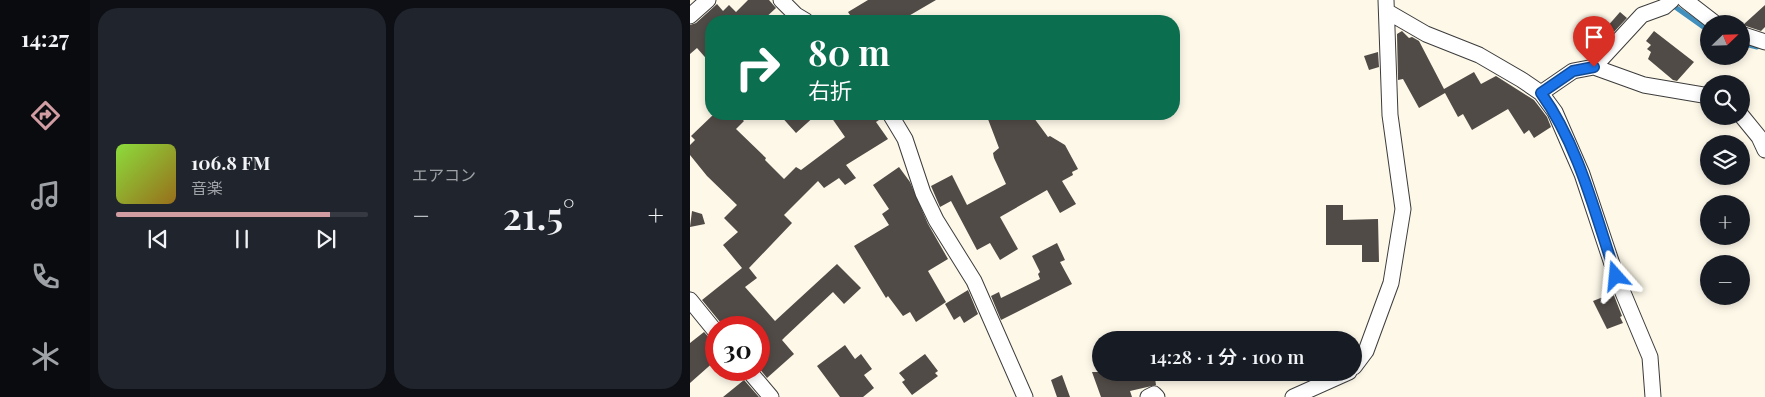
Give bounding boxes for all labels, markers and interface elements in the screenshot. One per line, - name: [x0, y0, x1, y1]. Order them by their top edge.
- north arrow: [1700, 15, 1750, 65]
- map controls: [1700, 15, 1750, 305]
- pin: [1573, 16, 1615, 67]
- text: 14:27: [21, 23, 69, 53]
- icon: arrive: [1580, 23, 1608, 51]
- text: 80 m: [808, 28, 890, 75]
- icon: right: [725, 35, 790, 100]
- text: 右折: [808, 75, 852, 105]
- button: search: [1700, 75, 1750, 125]
- icon: directions: [28, 98, 63, 133]
- button: layers: [1700, 135, 1750, 185]
- text: 106.8 FM: [191, 149, 270, 175]
- text: エアコン: [412, 164, 476, 185]
- text: 音楽: [191, 177, 223, 198]
- icon: music: [28, 178, 63, 213]
- text: 21.5°: [503, 189, 575, 240]
- button: +: [1700, 195, 1750, 245]
- text: −: [412, 196, 430, 233]
- text: +: [648, 196, 664, 233]
- icon: previous: [144, 225, 172, 253]
- icon: pause: [228, 225, 256, 253]
- icon: next: [312, 225, 340, 253]
- position arrow: [1589, 249, 1641, 301]
- button: −: [1700, 255, 1750, 305]
- icon: phone: [28, 259, 63, 294]
- speed limit sign: 30: [705, 316, 770, 381]
- icon: climate: [28, 339, 63, 374]
- text: 14:28 · 1 分 · 100 m: [1150, 343, 1304, 369]

